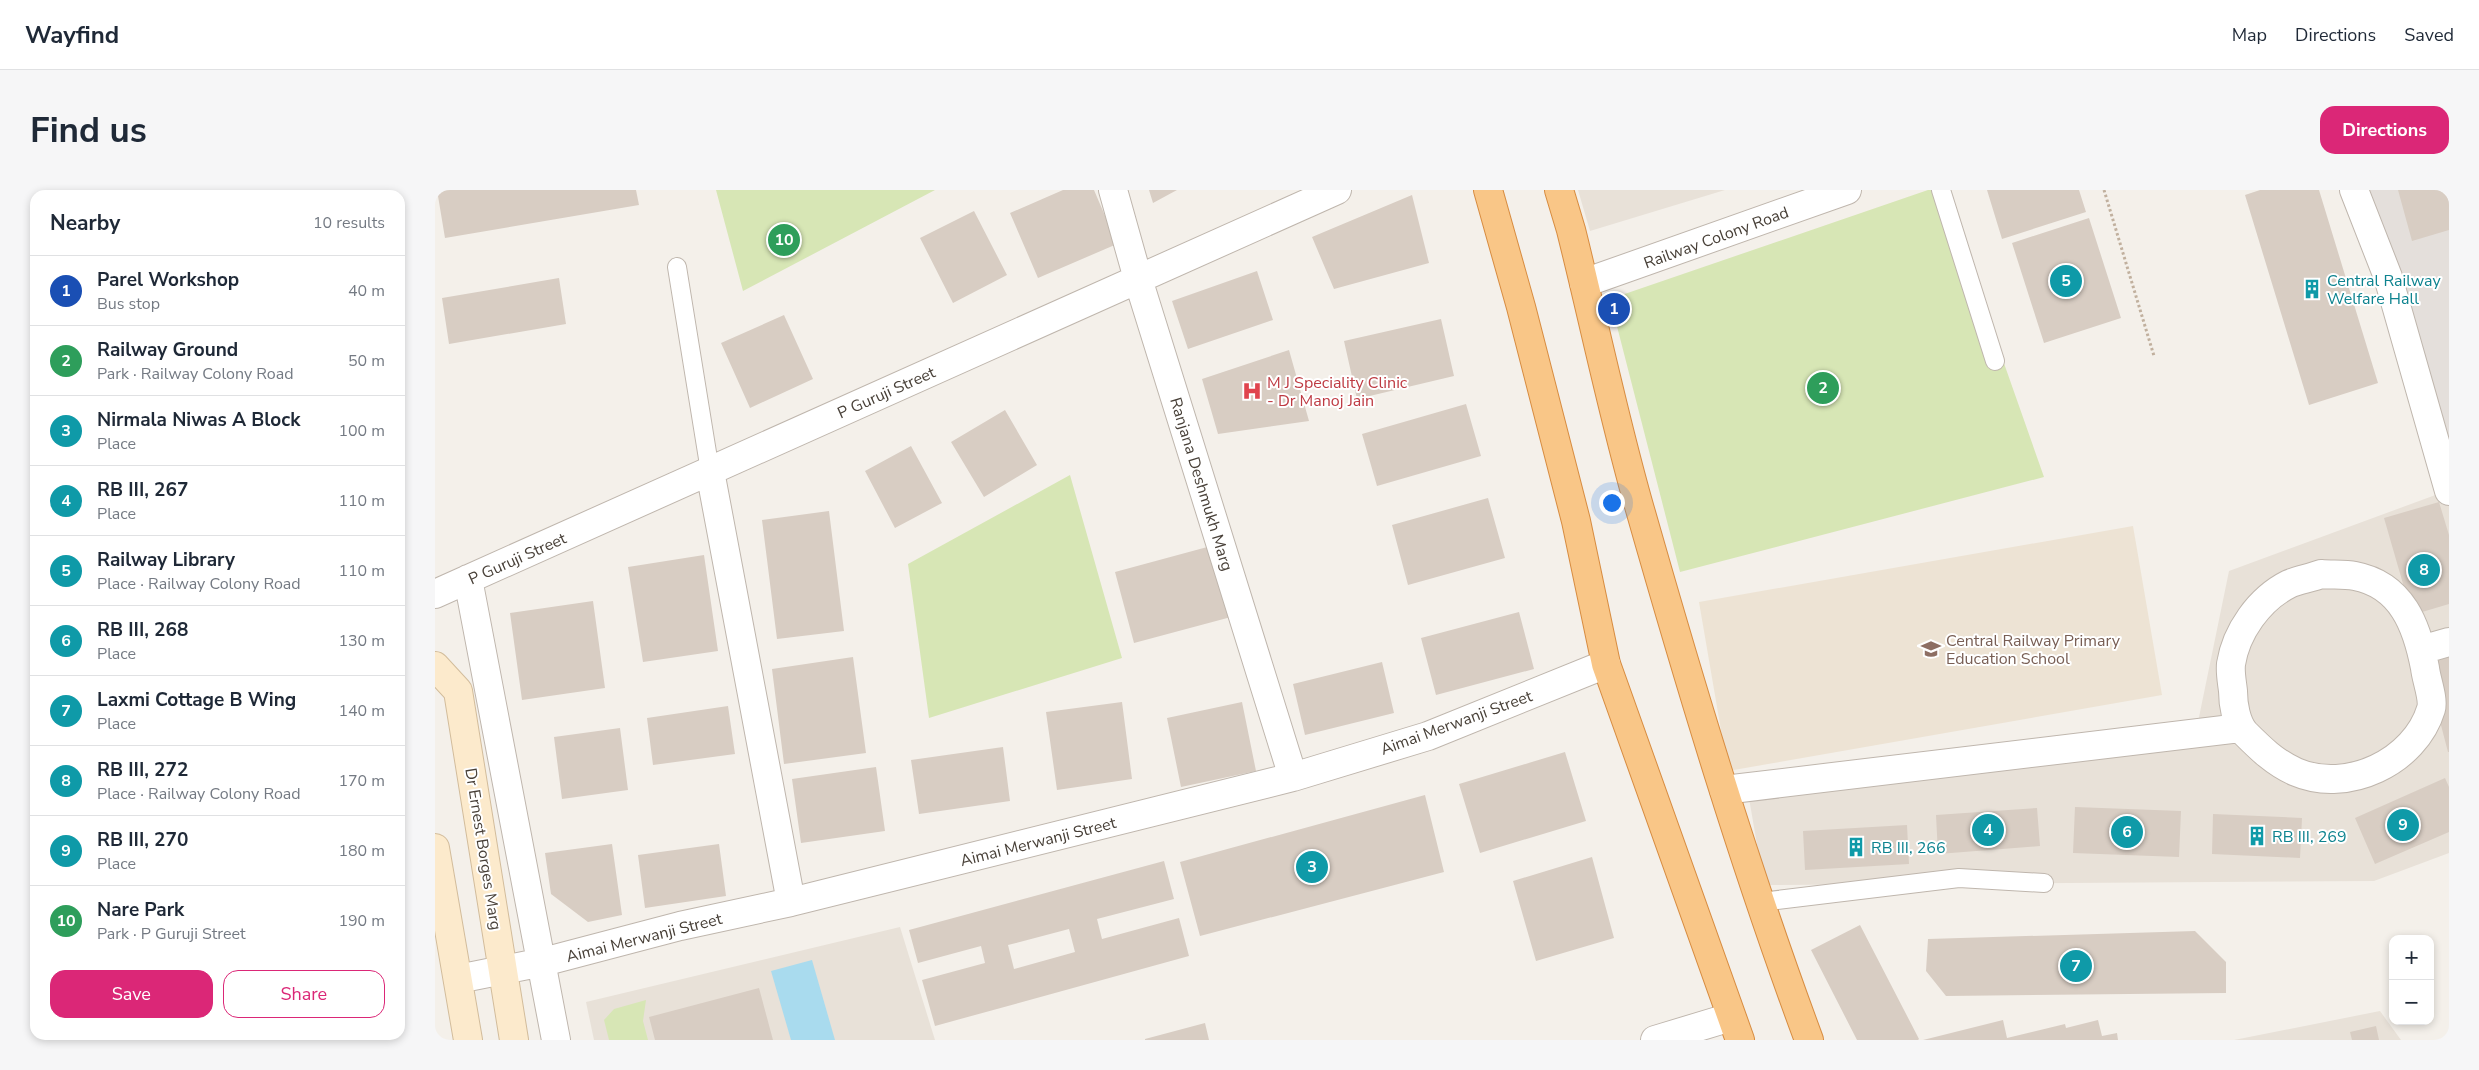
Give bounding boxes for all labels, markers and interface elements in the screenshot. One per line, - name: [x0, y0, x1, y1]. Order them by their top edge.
- text: Wayfind: [25, 19, 119, 51]
- text: Map: [2232, 23, 2267, 47]
- text: Directions: [2295, 23, 2376, 47]
- text: Saved: [2404, 23, 2454, 47]
- button: Directions: [2320, 106, 2449, 154]
- text: Find us: [30, 107, 147, 154]
- street label: Railway Colony Road: [1641, 201, 1792, 274]
- text: Nearby: [50, 209, 120, 237]
- text: 10 results: [313, 212, 385, 234]
- pin: 10: [768, 221, 800, 259]
- pin: 5: [2050, 262, 2082, 300]
- text: Parel Workshop: [97, 267, 239, 293]
- place label: Central Railway Welfare Hall: [2327, 270, 2442, 310]
- building icon: Central Railway Welfare Hall: [2301, 278, 2323, 300]
- text: 1: [61, 280, 71, 302]
- text: 40 m: [348, 280, 385, 302]
- pin: 1: [1598, 290, 1630, 328]
- text: Bus stop: [97, 293, 160, 315]
- text: Railway Ground: [97, 337, 238, 363]
- text: 2: [61, 350, 71, 372]
- text: 50 m: [348, 350, 385, 372]
- street label: P Guruji Street: [834, 361, 939, 424]
- text: Park · Railway Colony Road: [97, 363, 294, 385]
- pin: 2: [1807, 369, 1839, 407]
- place label: M J Speciality Clinic - Dr Manoj Jain: [1267, 372, 1408, 412]
- hospital icon: M J Speciality Clinic - Dr Manoj Jain: [1241, 380, 1263, 402]
- street label: Ranjana Deshmukh Marg: [1164, 395, 1238, 574]
- text: Nirmala Niwas A Block: [97, 407, 300, 433]
- text: 3: [61, 420, 71, 442]
- text: 100 m: [338, 420, 385, 442]
- text: Place: [97, 433, 136, 455]
- text: RB III, 267: [97, 477, 188, 503]
- text: 4: [61, 490, 71, 512]
- text: 110 m: [338, 490, 385, 512]
- your location: [1599, 490, 1625, 516]
- text: Place: [97, 503, 136, 525]
- street label: P Guruji Street: [465, 527, 570, 590]
- text: Railway Library: [97, 547, 235, 573]
- pin: 8: [2408, 551, 2440, 589]
- text: 5: [61, 560, 71, 582]
- text: 110 m: [338, 560, 385, 582]
- text: Place · Railway Colony Road: [97, 573, 301, 595]
- text: RB III, 268: [97, 617, 188, 643]
- text: 6: [61, 630, 71, 652]
- text: 130 m: [338, 630, 385, 652]
- place label: Central Railway Primary Education School: [1946, 630, 2121, 670]
- school or university icon: Central Railway Primary Education School: [1920, 638, 1942, 660]
- text: Place: [97, 643, 136, 665]
- street label: Aimai Merwanji Street: [1377, 685, 1536, 761]
- text: Laxmi Cottage B Wing: [97, 687, 296, 713]
- text: 7: [61, 700, 71, 722]
- text: 140 m: [338, 700, 385, 722]
- text: Place: [97, 713, 136, 735]
- text: RB III, 272: [97, 757, 188, 783]
- street label: Dr Ernest Borges Marg: [459, 766, 507, 932]
- text: 8: [61, 770, 71, 792]
- text: 170 m: [338, 770, 385, 792]
- text: Place · Railway Colony Road: [97, 783, 301, 805]
- pin: 9: [2387, 806, 2419, 844]
- pin: 4: [1972, 811, 2004, 849]
- street label: Aimai Merwanji Street: [958, 812, 1119, 872]
- pin: 6: [2111, 813, 2143, 851]
- building icon: RB III, 269: [2246, 825, 2268, 847]
- place label: RB III, 269: [2272, 826, 2346, 848]
- text: RB III, 270: [97, 827, 188, 853]
- building icon: RB III, 266: [1845, 836, 1867, 858]
- place label: RB III, 266: [1871, 837, 1945, 859]
- text: 9: [61, 840, 71, 862]
- text: 180 m: [338, 840, 385, 862]
- pin: 3: [1296, 848, 1328, 886]
- text: Place: [97, 853, 136, 875]
- text: Nare Park: [97, 897, 184, 923]
- street label: Aimai Merwanji Street: [564, 908, 725, 968]
- text: 10: [56, 910, 76, 932]
- text: 190 m: [338, 910, 385, 932]
- text: Park · P Guruji Street: [97, 923, 246, 945]
- map controls: [2389, 935, 2434, 1025]
- button: +: [2389, 935, 2434, 980]
- pin: 7: [2060, 947, 2092, 985]
- button: Save: [50, 970, 213, 1018]
- button: Share: [223, 970, 385, 1018]
- button: −: [2389, 980, 2434, 1025]

